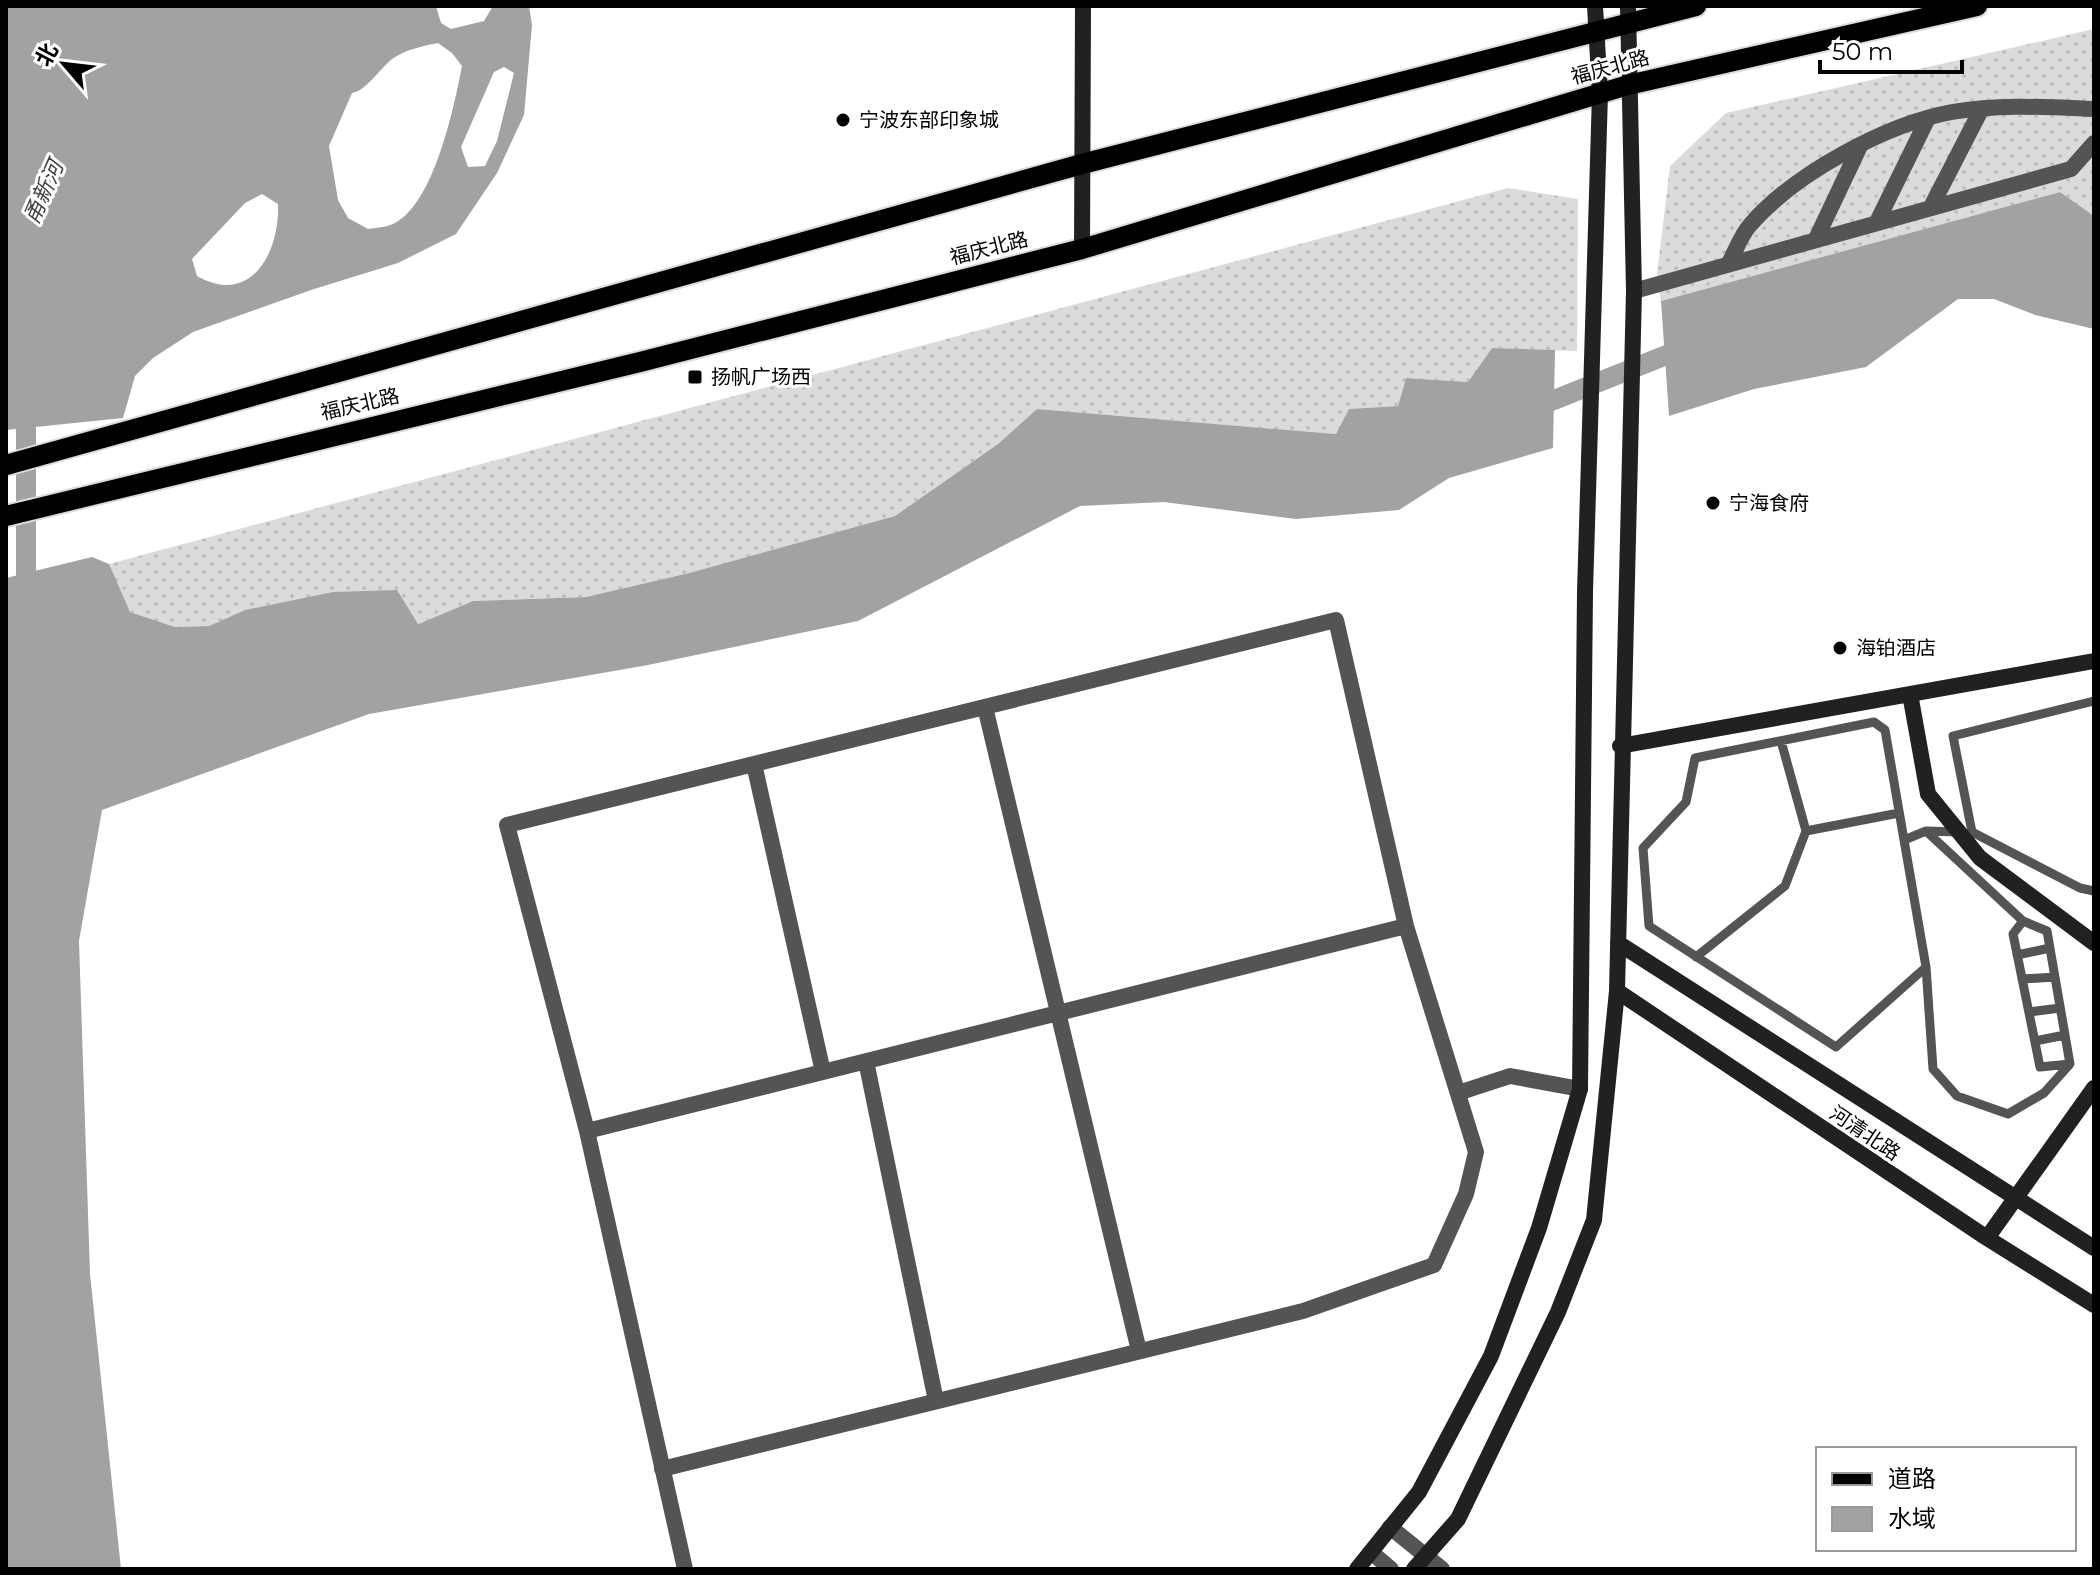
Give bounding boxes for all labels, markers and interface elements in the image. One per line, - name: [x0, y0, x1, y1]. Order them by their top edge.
- north arrow: [24, 24, 104, 104]
- scale bar: [1820, 24, 1962, 74]
- text: 50 m: [1832, 37, 1893, 66]
- text: 北: [30, 39, 64, 71]
- street label: 福庆北路: [1568, 45, 1652, 89]
- place label: 宁波东部印象城: [859, 108, 999, 132]
- marker: 宁波东部印象城: [834, 111, 852, 129]
- water label: 甬新河: [18, 153, 71, 228]
- street label: 福庆北路: [947, 227, 1031, 269]
- place label: 扬帆广场西: [711, 365, 811, 389]
- marker: 扬帆广场西: [686, 368, 704, 386]
- street label: 福庆北路: [318, 383, 402, 425]
- place label: 宁海食府: [1729, 491, 1809, 515]
- marker: 宁海食府: [1704, 494, 1722, 512]
- place label: 海铂酒店: [1856, 636, 1936, 660]
- marker: 海铂酒店: [1831, 639, 1849, 657]
- street label: 河清北路: [1825, 1101, 1905, 1165]
- legend: [1816, 1447, 2076, 1551]
- text: 道路: [1888, 1464, 1936, 1493]
- text: 水域: [1888, 1504, 1936, 1533]

